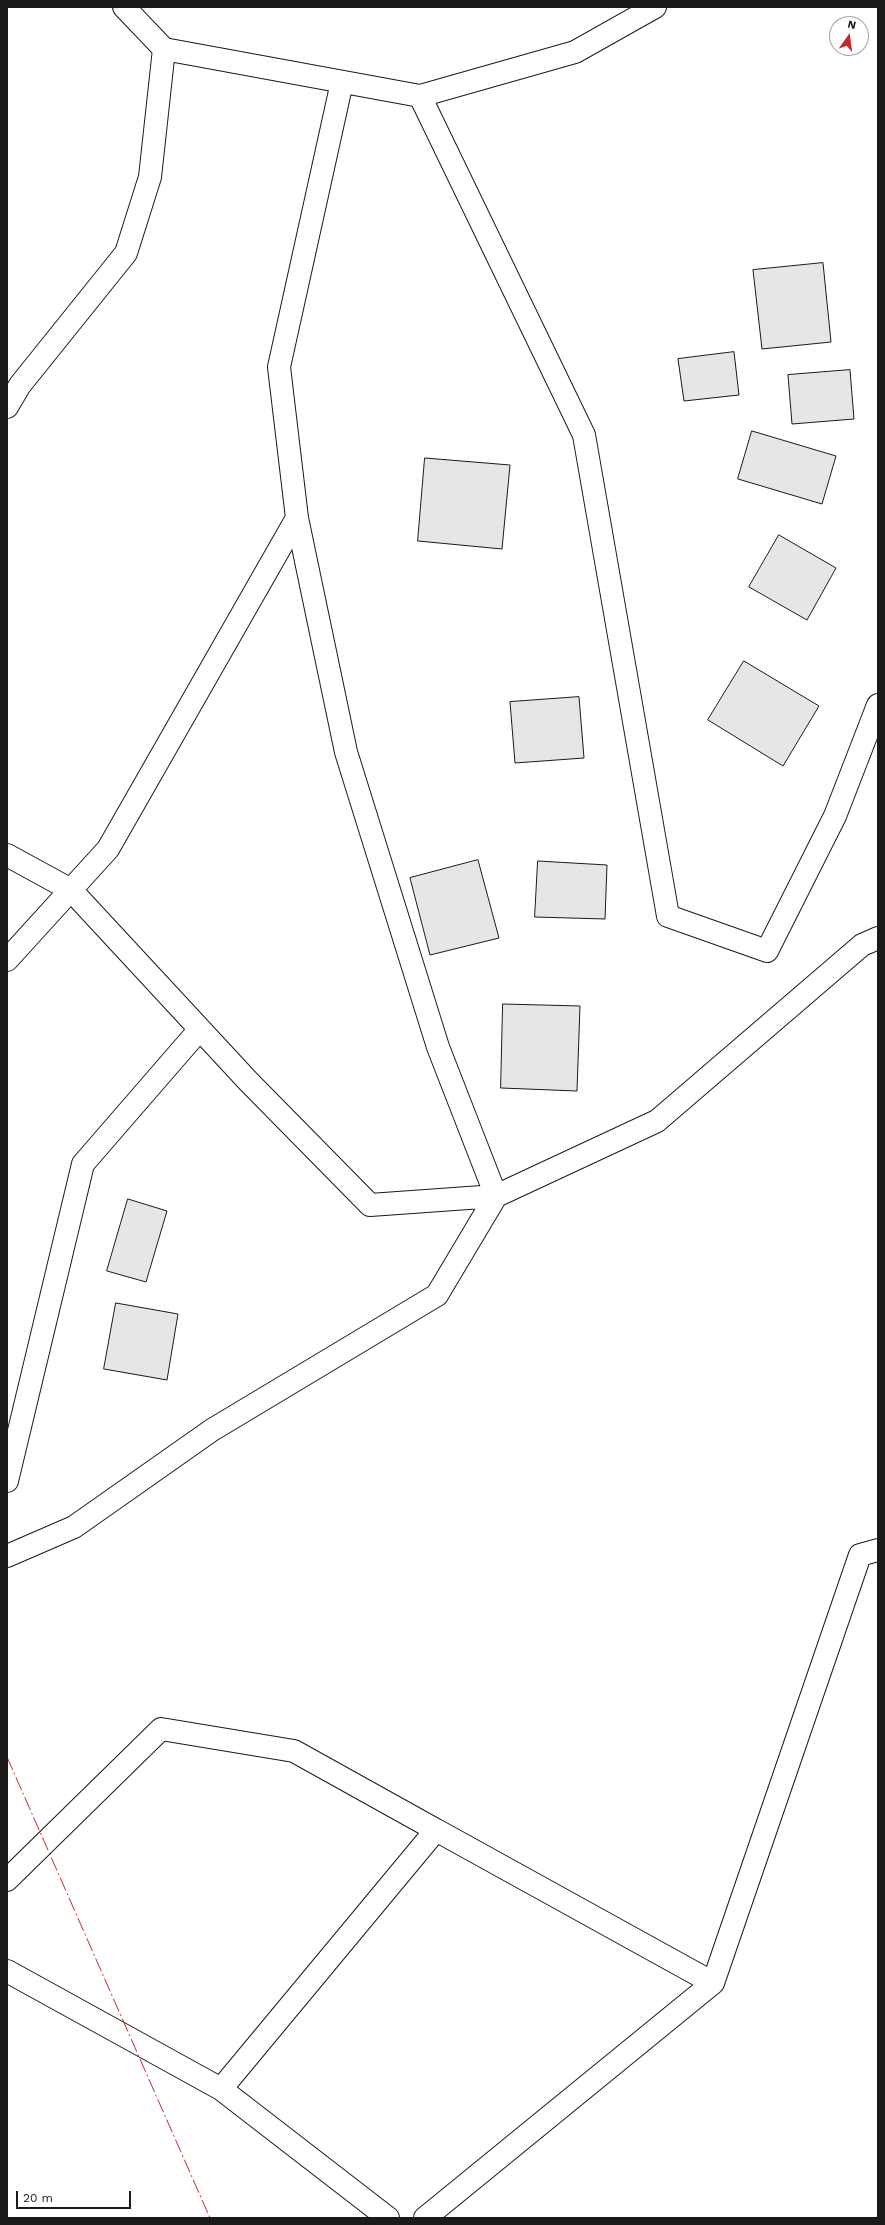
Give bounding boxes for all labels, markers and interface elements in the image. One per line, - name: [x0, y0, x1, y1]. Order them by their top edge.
- north arrow: [829, 16, 869, 56]
- text: N: [846, 18, 857, 32]
- scale bar: [18, 2183, 133, 2209]
- text: 20 m: [23, 2191, 53, 2205]

